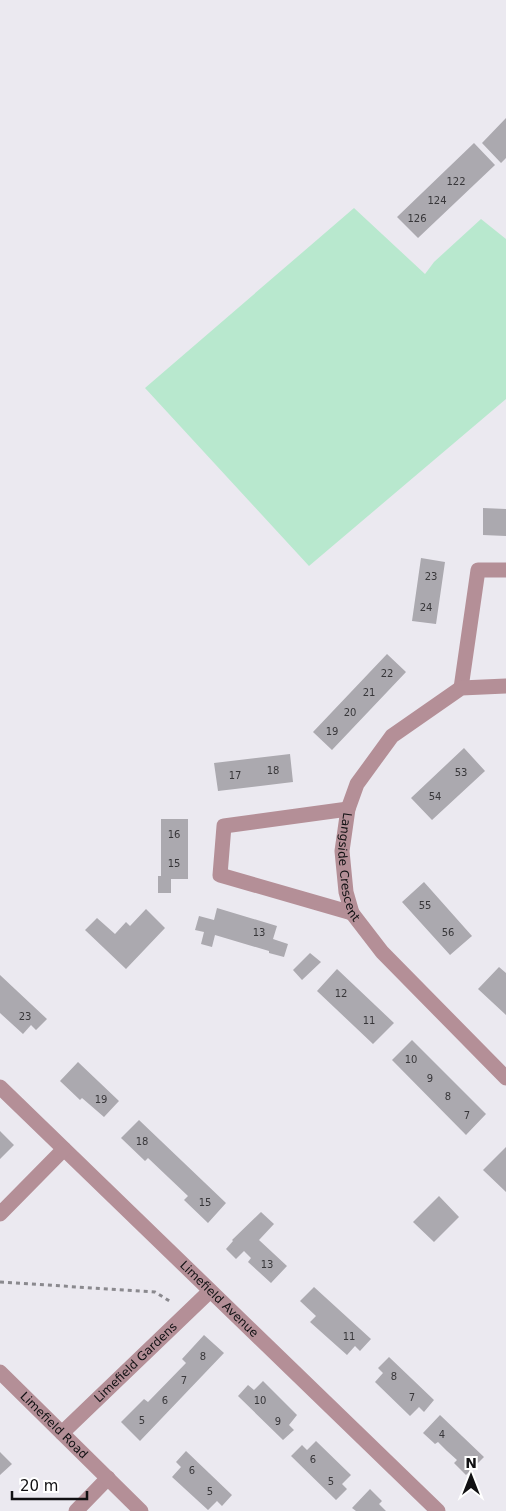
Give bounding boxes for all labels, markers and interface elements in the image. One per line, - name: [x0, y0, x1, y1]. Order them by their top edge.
- house number: 122: [446, 176, 466, 187]
- house number: 124: [427, 195, 447, 206]
- house number: 126: [407, 213, 427, 224]
- house number: 23: [425, 571, 437, 582]
- house number: 24: [420, 602, 432, 613]
- house number: 22: [381, 668, 393, 679]
- house number: 21: [363, 687, 375, 698]
- house number: 20: [344, 707, 356, 718]
- house number: 19: [326, 726, 338, 737]
- house number: 18: [267, 765, 279, 776]
- house number: 53: [455, 767, 467, 778]
- house number: 17: [229, 770, 241, 781]
- house number: 54: [429, 791, 441, 802]
- street label: Langside Crescent: [335, 812, 363, 925]
- house number: 16: [168, 829, 180, 840]
- house number: 15: [168, 858, 180, 869]
- house number: 55: [419, 900, 431, 911]
- house number: 13: [253, 927, 265, 938]
- house number: 56: [442, 927, 454, 938]
- house number: 12: [335, 988, 347, 999]
- house number: 23: [19, 1011, 31, 1022]
- house number: 11: [363, 1015, 375, 1026]
- house number: 10: [405, 1054, 417, 1065]
- house number: 9: [427, 1073, 433, 1084]
- house number: 8: [445, 1091, 451, 1102]
- house number: 19: [95, 1094, 107, 1105]
- house number: 7: [464, 1110, 470, 1121]
- house number: 18: [136, 1136, 148, 1147]
- house number: 15: [199, 1197, 211, 1208]
- street label: Limefield Avenue: [177, 1258, 261, 1340]
- house number: 13: [261, 1259, 273, 1270]
- street label: Limefield Gardens: [91, 1320, 180, 1405]
- house number: 11: [343, 1331, 355, 1342]
- house number: 8: [200, 1351, 206, 1362]
- house number: 8: [391, 1371, 397, 1382]
- house number: 7: [181, 1375, 187, 1386]
- street label: Limefield Road: [18, 1389, 91, 1462]
- house number: 7: [409, 1392, 415, 1403]
- house number: 6: [162, 1395, 168, 1406]
- house number: 10: [254, 1395, 266, 1406]
- house number: 5: [139, 1415, 145, 1426]
- house number: 9: [275, 1416, 281, 1427]
- house number: 4: [439, 1429, 445, 1440]
- north arrow: [446, 1451, 496, 1501]
- house number: 6: [310, 1454, 316, 1465]
- text: N: [465, 1455, 477, 1471]
- house number: 6: [189, 1465, 195, 1476]
- scale bar: [12, 1468, 88, 1500]
- house number: 5: [328, 1476, 334, 1487]
- text: 20 m: [20, 1477, 58, 1495]
- house number: 5: [207, 1486, 213, 1497]

